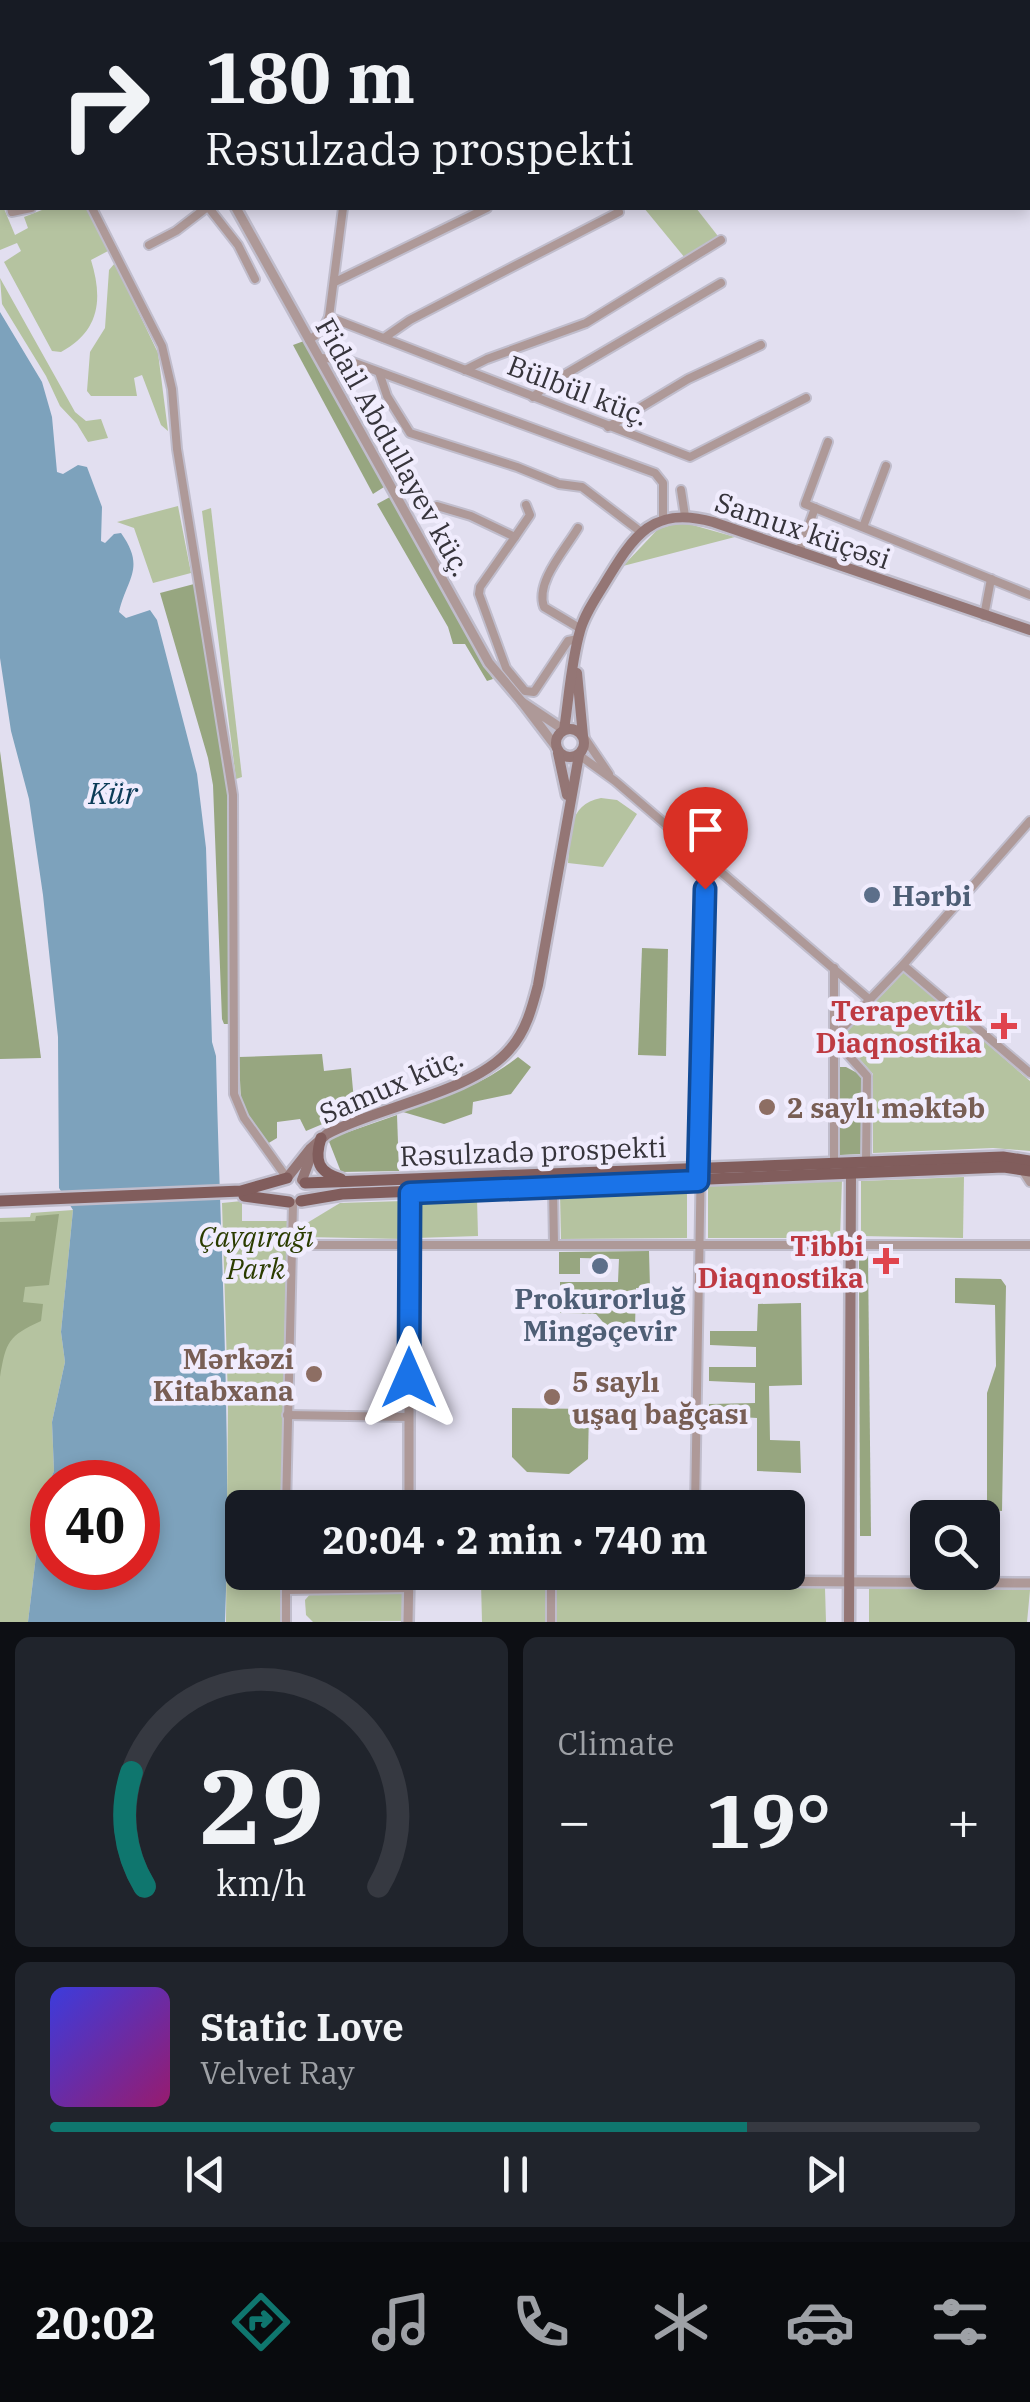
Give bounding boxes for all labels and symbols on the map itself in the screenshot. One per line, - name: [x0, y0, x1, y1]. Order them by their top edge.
- street label: Fidail Abdullayev küç.: [308, 311, 480, 583]
- street label: Bülbül küç.: [502, 346, 654, 434]
- street label: Samux küçəsi: [710, 483, 896, 577]
- water label: Kür: [87, 773, 138, 812]
- pin: [663, 787, 748, 890]
- place label: Hərbi: [892, 877, 971, 914]
- marker: Hərbi: [861, 884, 883, 906]
- place label: Terapevtik Diaqnostika: [816, 992, 983, 1061]
- marker: Terapevtik Diaqnostika: [991, 1013, 1017, 1039]
- street label: Samux küç.: [313, 1038, 469, 1132]
- place label: 2 saylı məktəb: [787, 1089, 985, 1126]
- marker: 2 saylı məktəb: [756, 1096, 778, 1118]
- street label: Rəsulzadə prospekti: [399, 1128, 667, 1174]
- park label: Çayqırağı Park: [198, 1218, 314, 1287]
- place label: Tibbi Diaqnostika: [698, 1227, 864, 1296]
- marker: Tibbi Diaqnostika: [873, 1248, 899, 1274]
- marker: Prokurorluğ Mingəçevir: [589, 1255, 611, 1277]
- place label: Prokurorluğ Mingəçevir: [514, 1280, 686, 1349]
- position arrow: [357, 1326, 461, 1430]
- place label: Mərkəzi Kitabxana: [153, 1340, 294, 1409]
- marker: Mərkəzi Kitabxana: [303, 1363, 325, 1385]
- place label: 5 saylı uşaq bağçası: [572, 1363, 748, 1432]
- marker: 5 saylı uşaq bağçası: [541, 1386, 563, 1408]
- speed limit sign: 40: [30, 1460, 160, 1590]

